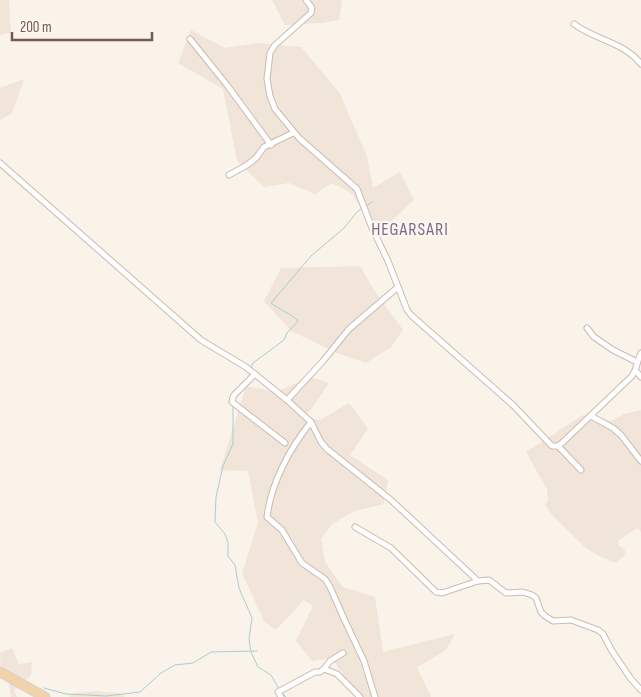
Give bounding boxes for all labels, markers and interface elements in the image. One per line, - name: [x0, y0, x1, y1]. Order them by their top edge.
- scale bar: [12, 10, 152, 42]
- text: 200 m: [20, 18, 52, 37]
- district label: HEGARSARI: [371, 219, 449, 240]

